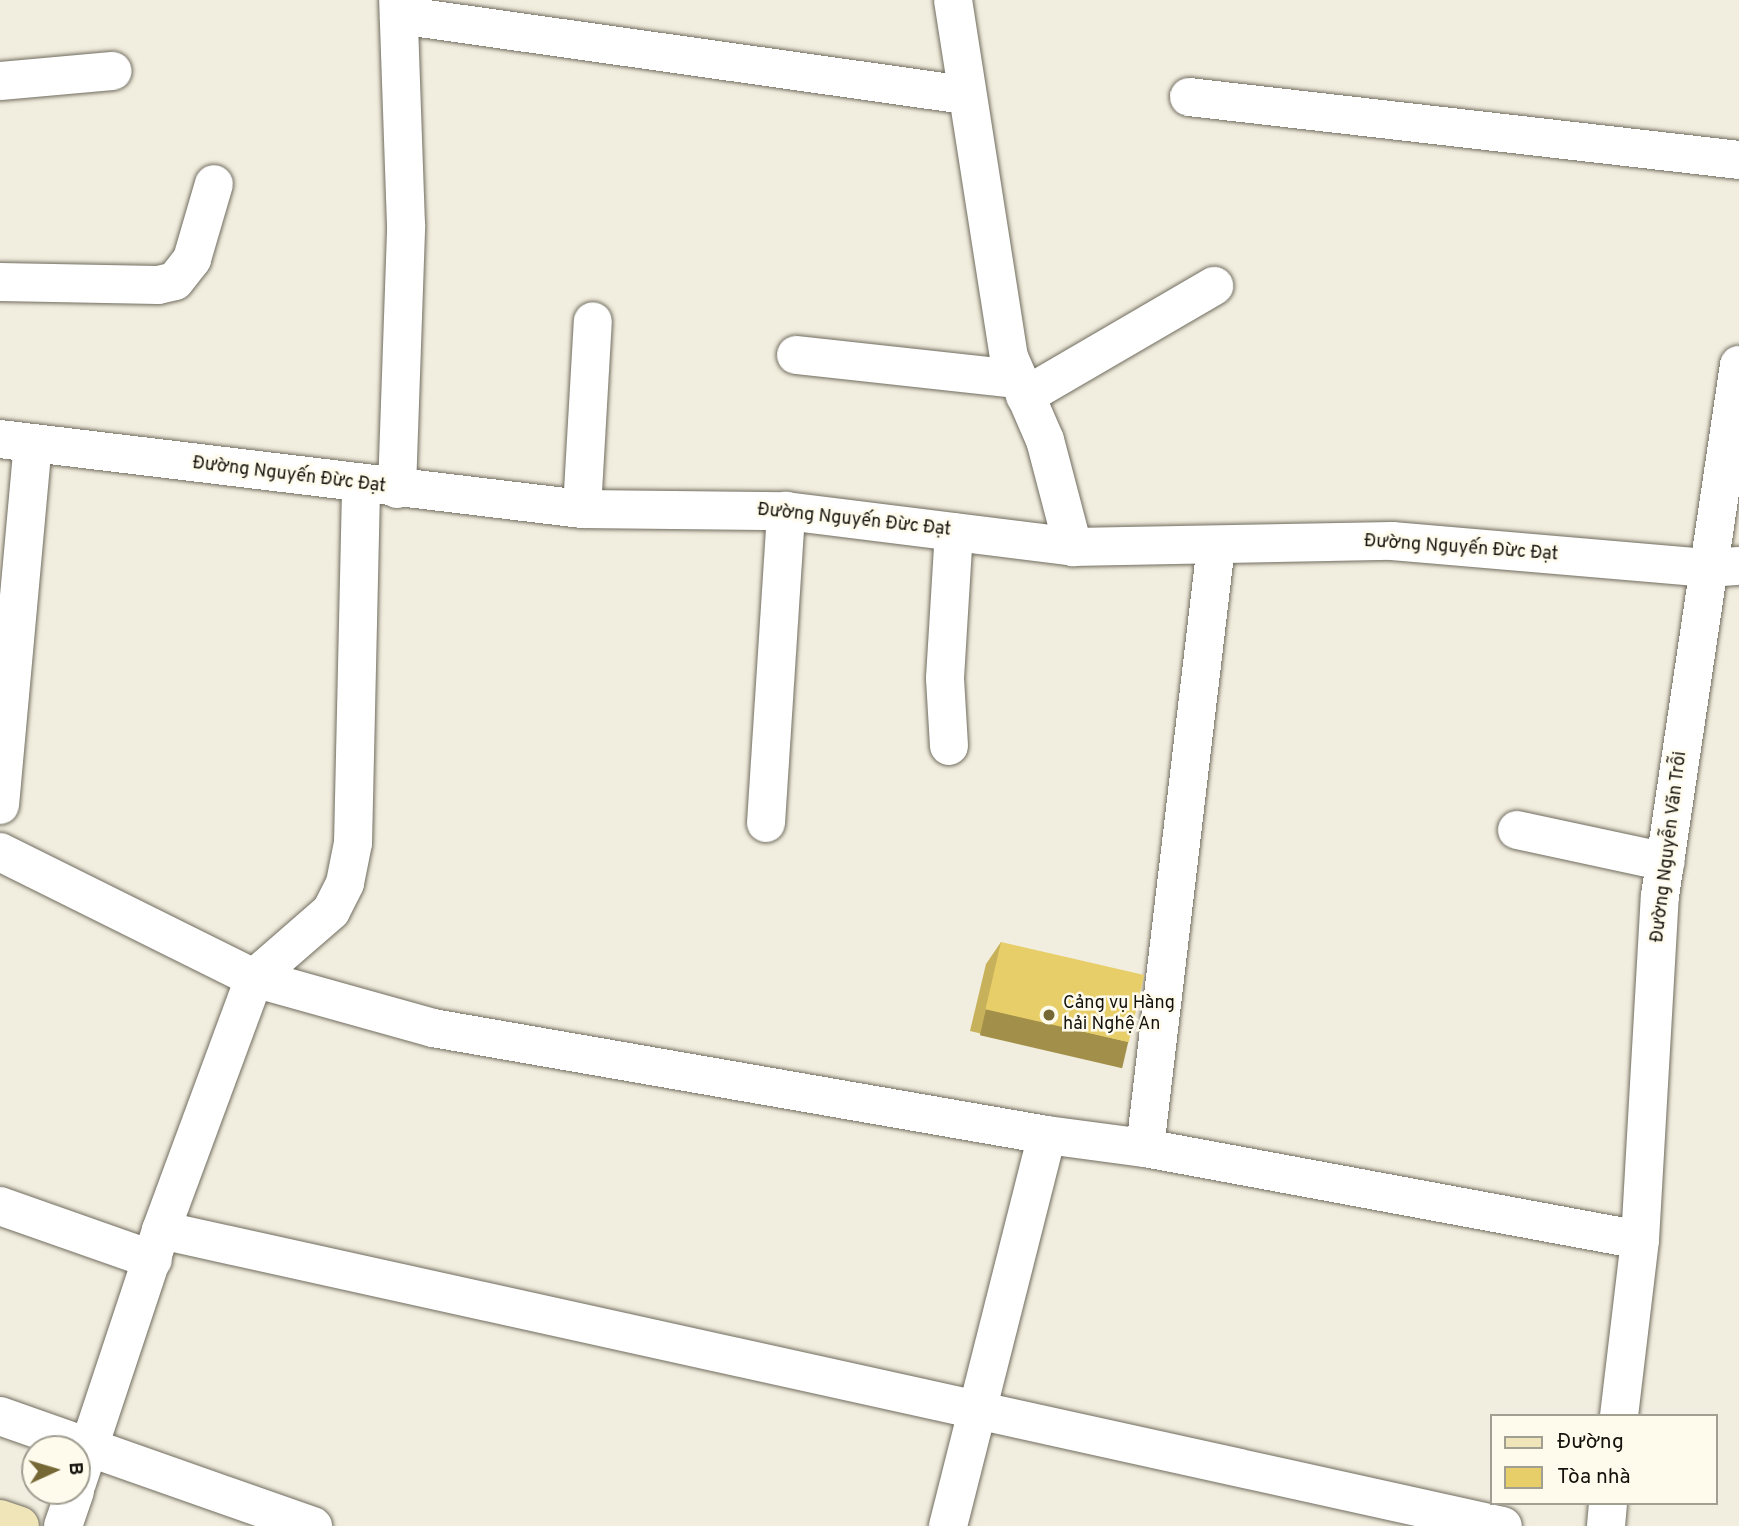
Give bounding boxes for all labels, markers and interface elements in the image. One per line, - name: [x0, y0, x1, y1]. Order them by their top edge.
- street label: Đường Nguyến Đừc Đạt: [191, 453, 387, 499]
- street label: Đường Nguyến Đừc Đạt: [756, 500, 952, 542]
- street label: Đường Nguyến Đừc Đạt: [1363, 531, 1559, 567]
- street label: Đường Nguyễn Văn Trỗi: [1647, 750, 1693, 944]
- place label: Cảng vụ Hàng hải Nghệ An: [1063, 994, 1175, 1036]
- marker: Cảng vụ Hàng hải Nghệ An: [1041, 1007, 1057, 1023]
- legend: [1490, 1414, 1718, 1505]
- text: Đường: [1557, 1429, 1624, 1456]
- north arrow: [21, 1435, 91, 1505]
- text: B: [63, 1461, 87, 1476]
- text: Tòa nhà: [1557, 1464, 1631, 1491]

